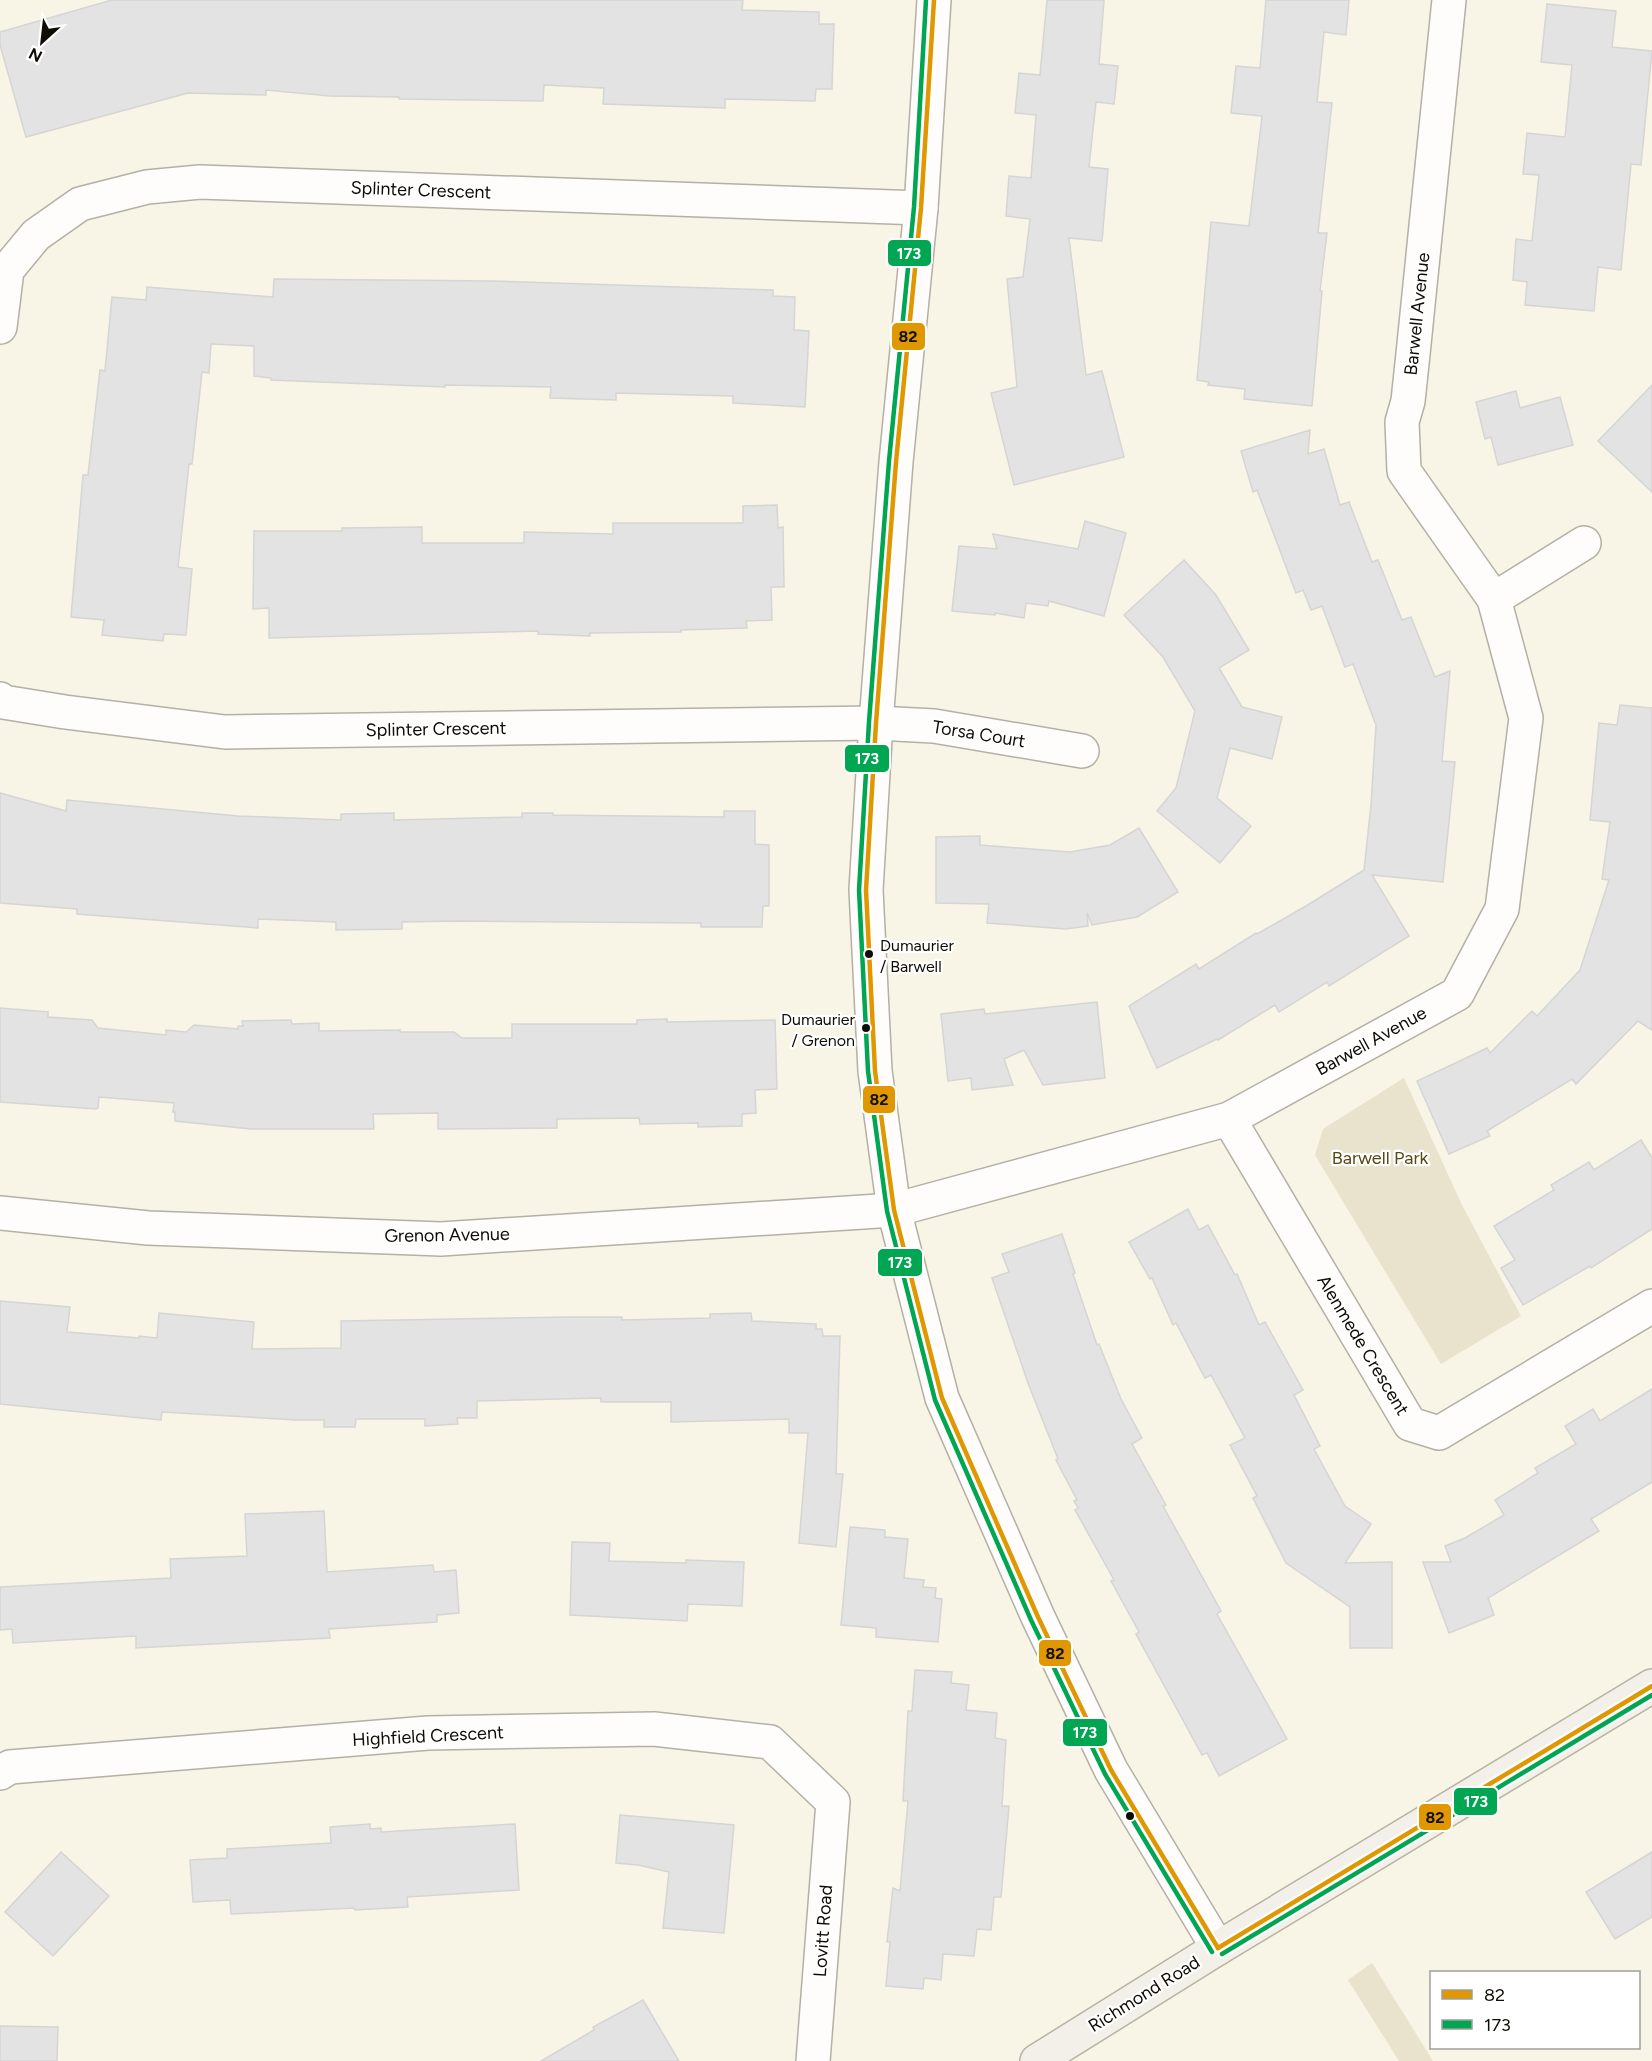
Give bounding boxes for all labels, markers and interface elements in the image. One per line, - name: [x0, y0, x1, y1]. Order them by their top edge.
- north arrow: [12, 12, 72, 72]
- text: N: [26, 44, 45, 66]
- street label: Splinter Crescent: [350, 177, 492, 203]
- line badge: 173: [887, 239, 932, 267]
- text: 173: [897, 244, 921, 263]
- street label: Barwell Avenue: [1400, 251, 1434, 376]
- line badge: 82: [891, 322, 926, 351]
- text: 82: [898, 327, 918, 346]
- street label: Torsa Court: [931, 716, 1027, 752]
- street label: Splinter Crescent: [365, 717, 507, 741]
- line badge: 173: [844, 744, 890, 773]
- text: 173: [855, 749, 879, 768]
- place label: Dumaurier / Barwell: [880, 936, 954, 976]
- marker: Dumaurier / Barwell: [863, 948, 875, 960]
- street label: Barwell Avenue: [1312, 1001, 1430, 1080]
- place label: Dumaurier / Grenon: [781, 1010, 856, 1050]
- marker: Dumaurier / Grenon: [860, 1022, 872, 1034]
- line badge: 82: [862, 1085, 896, 1114]
- text: 82: [869, 1090, 889, 1109]
- park label: Barwell Park: [1332, 1147, 1429, 1169]
- street label: Grenon Avenue: [384, 1223, 510, 1247]
- line badge: 173: [877, 1248, 923, 1277]
- text: 173: [888, 1253, 912, 1272]
- street label: Alenmede Crescent: [1312, 1271, 1414, 1419]
- line badge: 82: [1038, 1639, 1072, 1667]
- text: 82: [1045, 1644, 1065, 1663]
- line badge: 173: [1062, 1718, 1108, 1747]
- street label: Highfield Crescent: [352, 1721, 504, 1751]
- text: 173: [1073, 1723, 1097, 1742]
- line badge: 173: [1453, 1787, 1498, 1816]
- text: 173: [1464, 1792, 1488, 1811]
- line badge: 82: [1418, 1803, 1452, 1831]
- text: 82: [1425, 1808, 1445, 1827]
- unlabelled marker: [1124, 1810, 1136, 1822]
- street label: Lovitt Road: [809, 1884, 837, 1978]
- street label: Richmond Road: [1084, 1951, 1204, 2037]
- legend: [1430, 1971, 1640, 2049]
- text: 82: [1484, 1984, 1505, 2006]
- text: 173: [1484, 2014, 1511, 2036]

